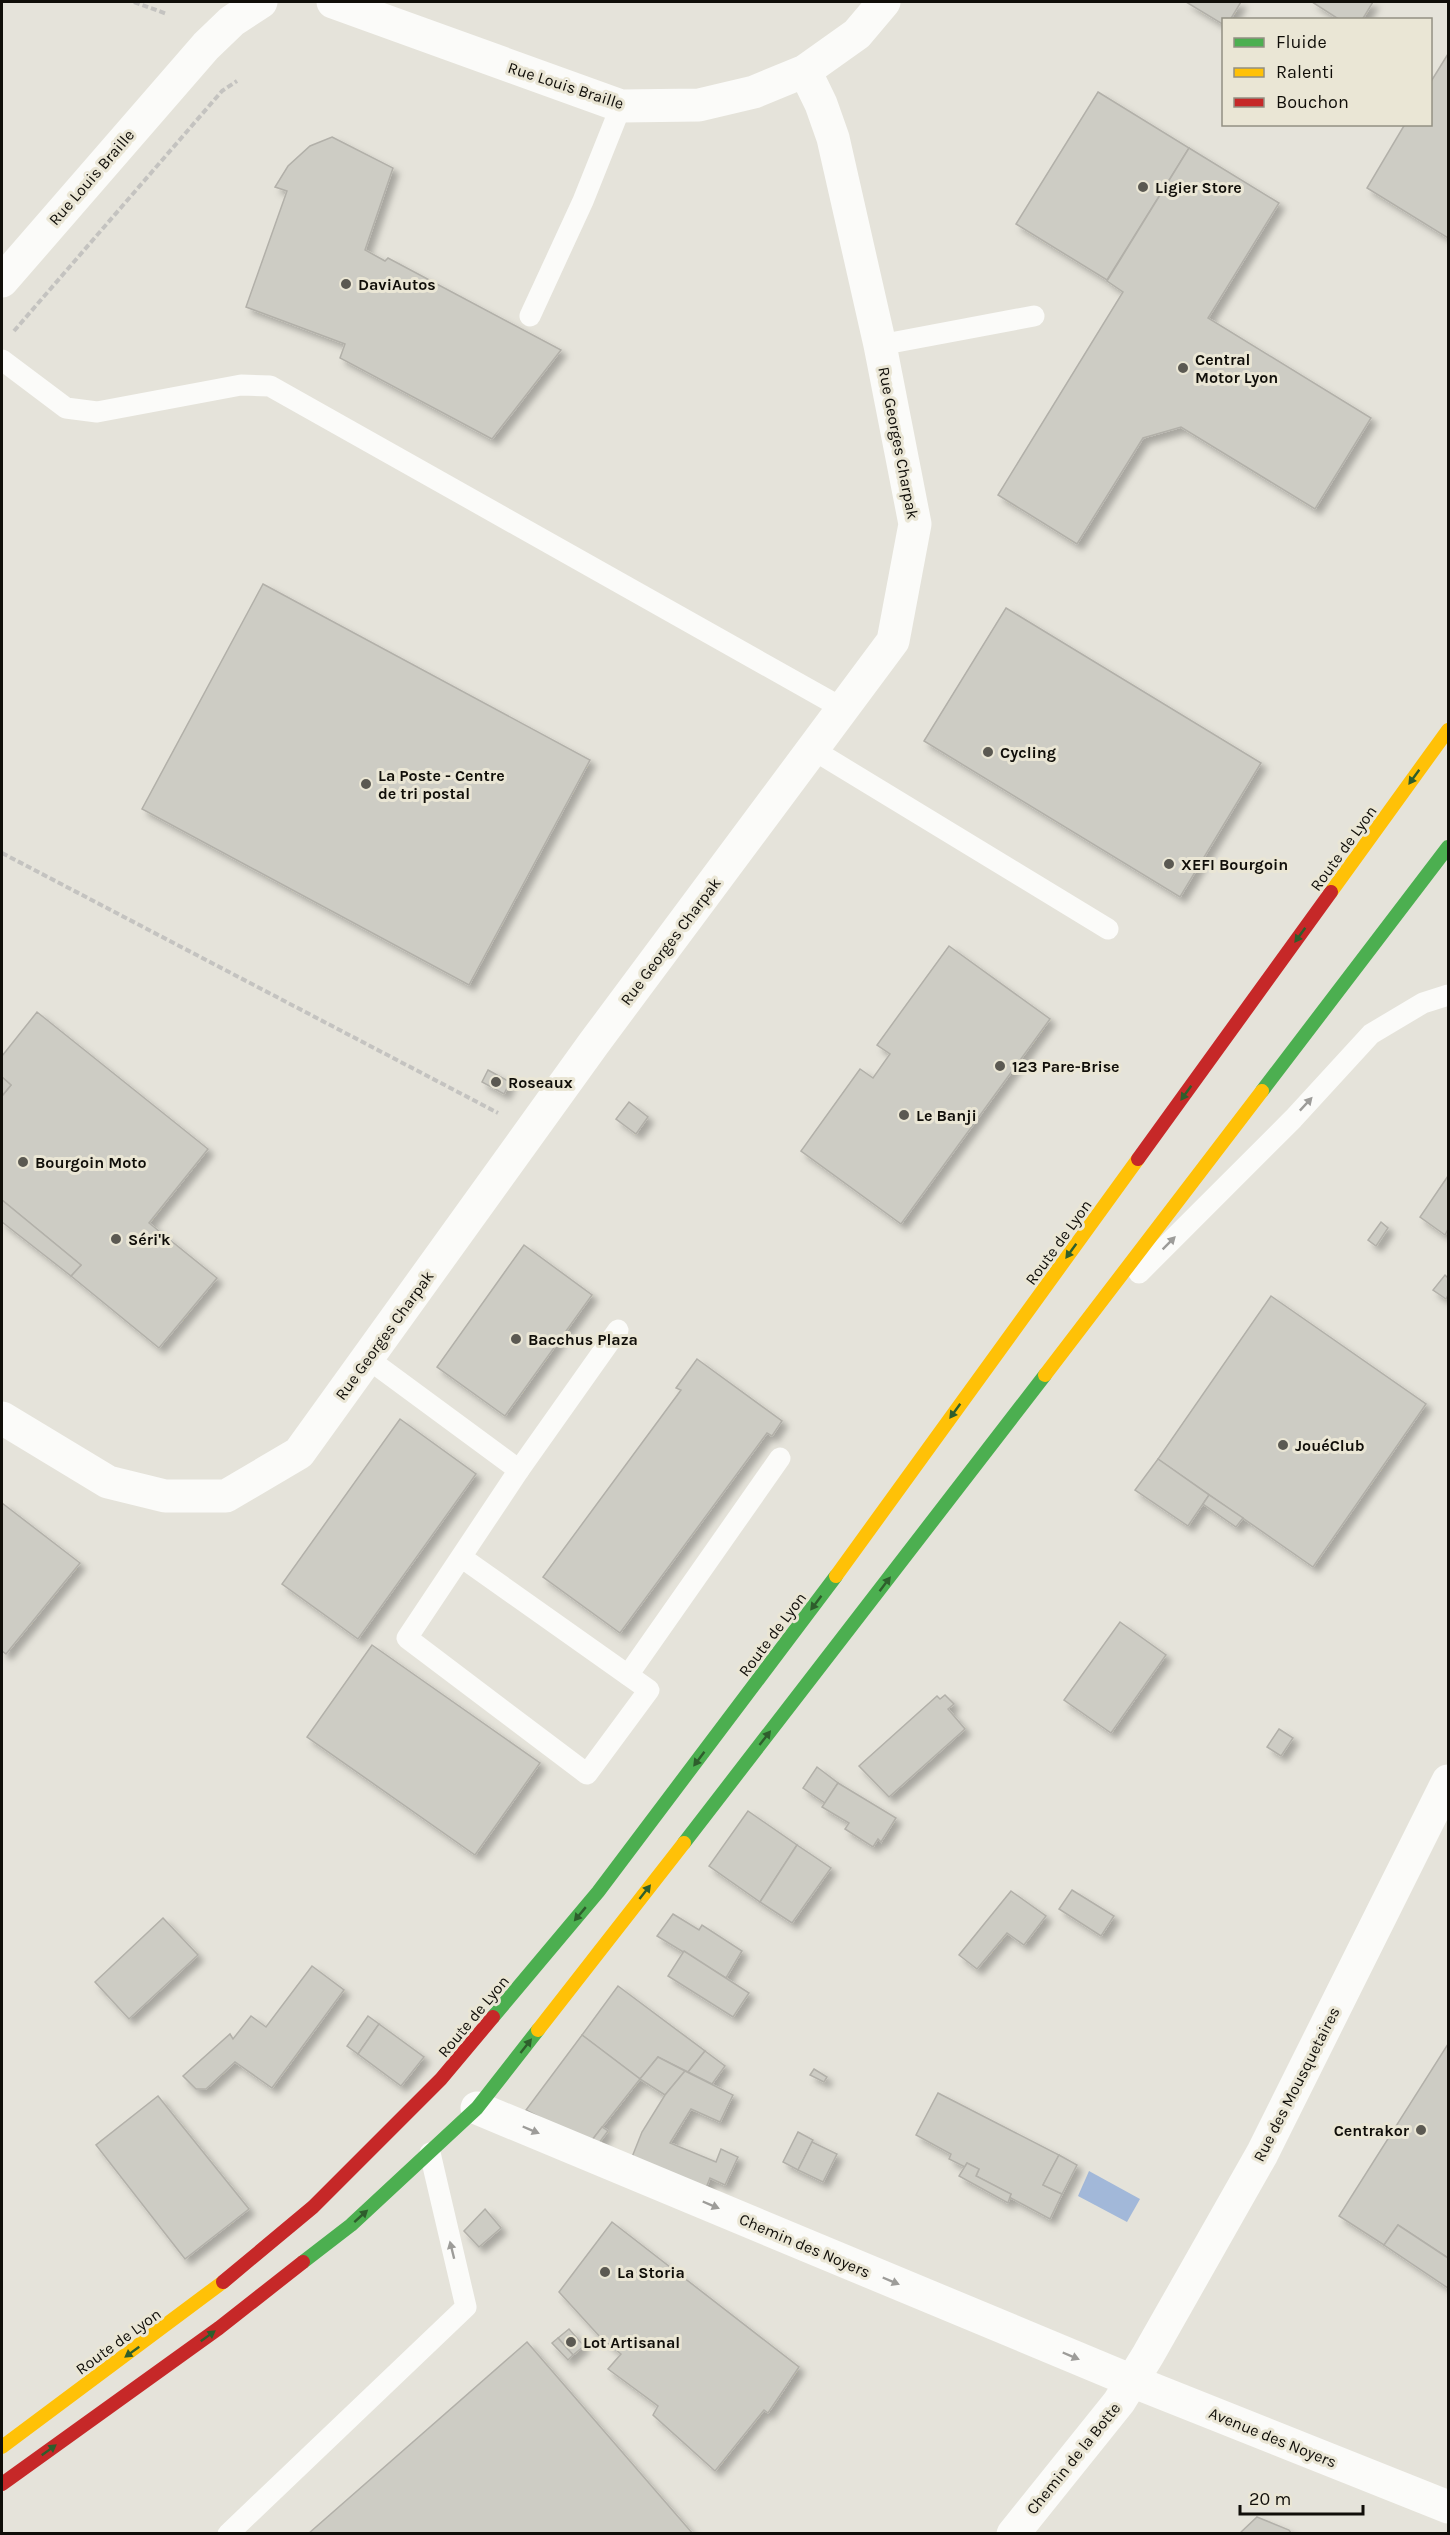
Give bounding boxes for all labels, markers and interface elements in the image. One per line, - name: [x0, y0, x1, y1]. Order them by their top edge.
- legend: [1222, 18, 1432, 126]
- text: Fluide: [1276, 31, 1327, 53]
- street label: Rue Louis Braille: [505, 58, 626, 113]
- text: Ralenti: [1276, 61, 1334, 83]
- text: Bouchon: [1276, 91, 1349, 113]
- street label: Rue Louis Braille: [45, 125, 138, 229]
- place label: Ligier Store: [1155, 178, 1242, 197]
- marker: Ligier Store: [1136, 180, 1150, 194]
- place label: DaviAutos: [358, 275, 436, 294]
- marker: DaviAutos: [339, 277, 353, 291]
- place label: Central Motor Lyon: [1195, 350, 1278, 387]
- marker: Central Motor Lyon: [1176, 361, 1190, 375]
- street label: Rue Georges Charpak: [874, 365, 923, 521]
- place label: Cycling: [1000, 743, 1056, 762]
- marker: Cycling: [981, 745, 995, 759]
- place label: La Poste - Centre de tri postal: [378, 766, 505, 803]
- one-way arrow: [1408, 769, 1420, 785]
- marker: La Poste - Centre de tri postal: [359, 777, 373, 791]
- street label: Route de Lyon: [1306, 802, 1381, 895]
- place label: XEFI Bourgoin: [1181, 855, 1288, 874]
- marker: XEFI Bourgoin: [1162, 857, 1176, 871]
- street label: Rue Georges Charpak: [616, 874, 725, 1009]
- one-way arrow: [1294, 927, 1306, 943]
- place label: 123 Pare-Brise: [1012, 1057, 1120, 1076]
- marker: 123 Pare-Brise: [993, 1059, 1007, 1073]
- place label: Roseaux: [508, 1073, 573, 1092]
- marker: Roseaux: [489, 1075, 503, 1089]
- one-way arrow: [1180, 1086, 1192, 1101]
- one-way arrow: [1299, 1097, 1313, 1112]
- place label: Le Banji: [916, 1106, 977, 1125]
- marker: Le Banji: [897, 1108, 911, 1122]
- place label: Bourgoin Moto: [35, 1153, 147, 1172]
- marker: Bourgoin Moto: [16, 1155, 30, 1169]
- street label: Route de Lyon: [1021, 1196, 1096, 1289]
- place label: Séri'k: [128, 1230, 171, 1249]
- marker: Séri'k: [109, 1232, 123, 1246]
- one-way arrow: [1162, 1236, 1177, 1250]
- one-way arrow: [1065, 1243, 1077, 1259]
- street label: Rue Georges Charpak: [331, 1267, 438, 1404]
- place label: Bacchus Plaza: [528, 1330, 638, 1349]
- marker: Bacchus Plaza: [509, 1332, 523, 1346]
- one-way arrow: [950, 1404, 962, 1419]
- place label: JouéClub: [1295, 1436, 1365, 1455]
- marker: JouéClub: [1276, 1438, 1290, 1452]
- one-way arrow: [879, 1577, 891, 1592]
- street label: Route de Lyon: [735, 1588, 810, 1680]
- one-way arrow: [811, 1596, 823, 1611]
- one-way arrow: [759, 1730, 772, 1746]
- one-way arrow: [693, 1751, 705, 1767]
- one-way arrow: [639, 1884, 651, 1899]
- one-way arrow: [574, 1906, 587, 1922]
- street label: Route de Lyon: [434, 1972, 513, 2061]
- street label: Rue des Mousquetaires: [1249, 2004, 1344, 2165]
- one-way arrow: [520, 2038, 533, 2054]
- place label: Centrakor: [1334, 2121, 1410, 2140]
- marker: Centrakor: [1414, 2123, 1428, 2137]
- one-way arrow: [523, 2125, 541, 2135]
- one-way arrow: [703, 2201, 720, 2210]
- one-way arrow: [353, 2209, 368, 2223]
- street label: Chemin des Noyers: [737, 2209, 873, 2282]
- one-way arrow: [447, 2241, 457, 2260]
- place label: La Storia: [617, 2263, 685, 2282]
- marker: La Storia: [598, 2265, 612, 2279]
- one-way arrow: [882, 2277, 900, 2286]
- street label: Route de Lyon: [72, 2304, 165, 2379]
- one-way arrow: [199, 2330, 215, 2342]
- place label: Lot Artisanal: [583, 2333, 680, 2352]
- marker: Lot Artisanal: [564, 2335, 578, 2349]
- one-way arrow: [124, 2345, 139, 2357]
- one-way arrow: [1062, 2352, 1080, 2361]
- street label: Chemin de la Botte: [1022, 2399, 1124, 2518]
- street label: Avenue des Noyers: [1206, 2403, 1339, 2472]
- one-way arrow: [41, 2444, 57, 2456]
- scale bar: [1240, 2478, 1363, 2516]
- text: 20 m: [1249, 2488, 1291, 2510]

